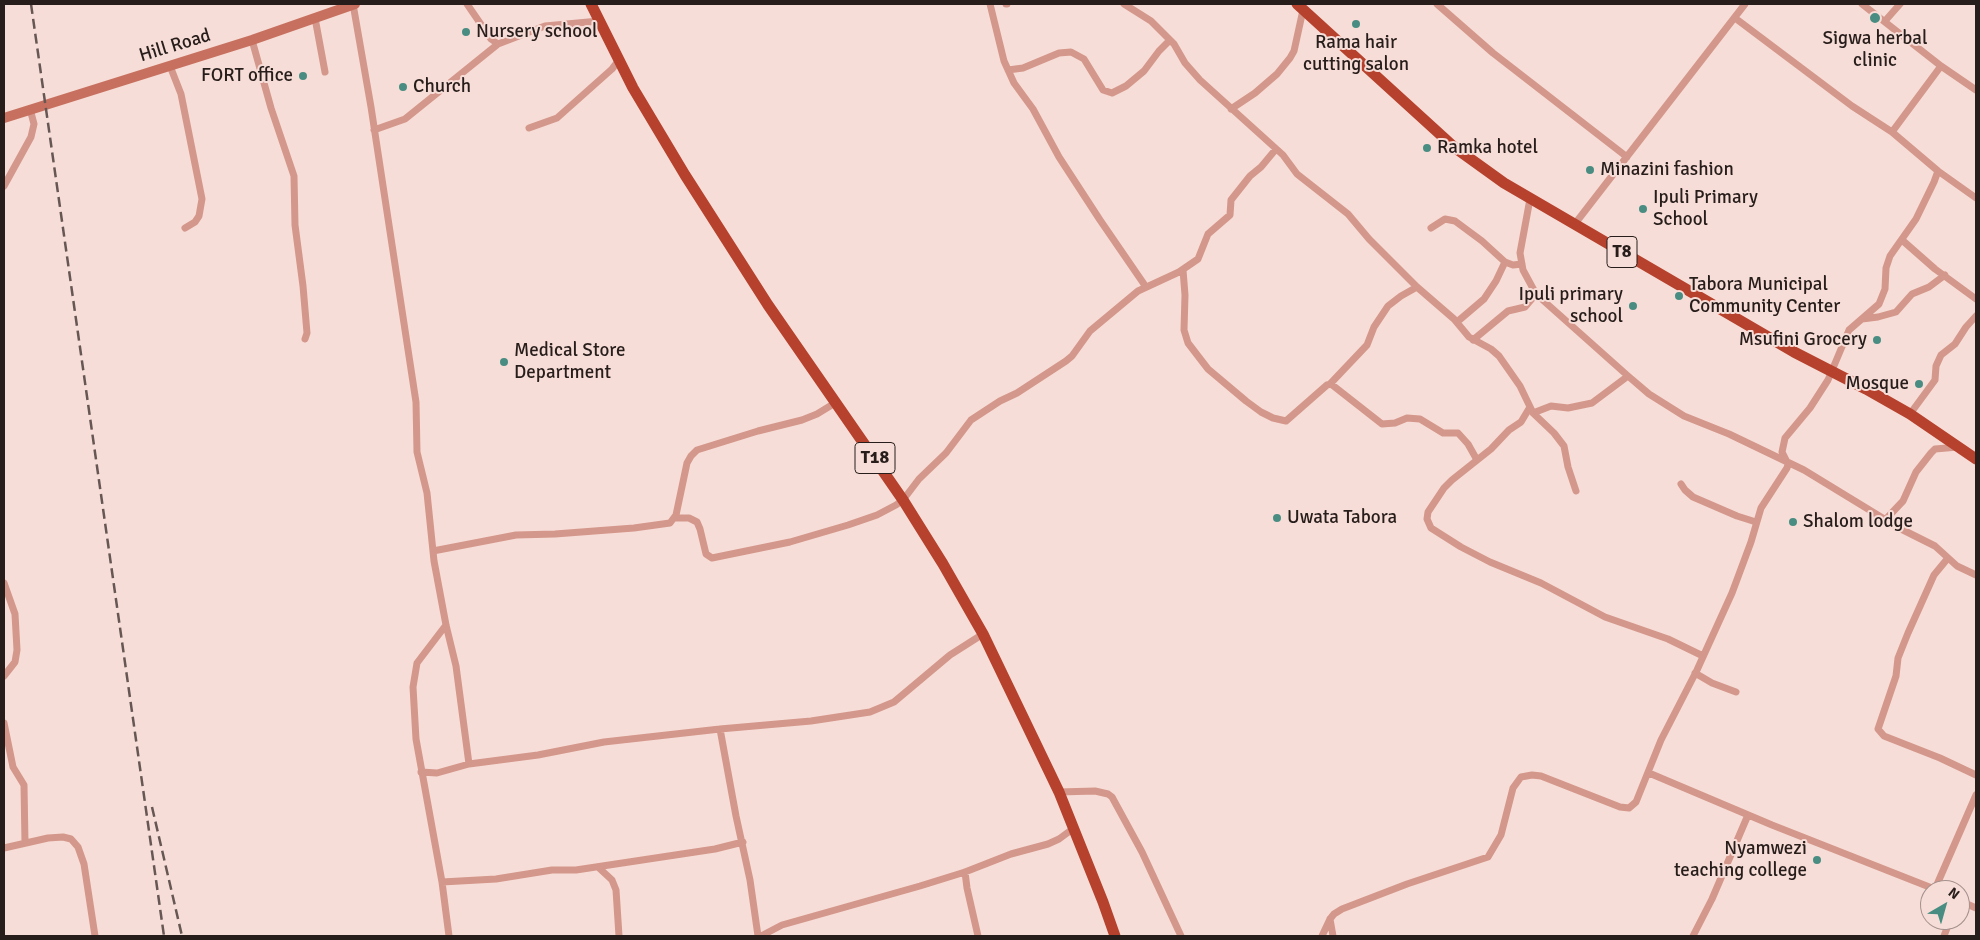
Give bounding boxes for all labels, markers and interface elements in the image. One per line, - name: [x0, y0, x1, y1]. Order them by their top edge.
- marker: Sigwa herbal clinic: [1868, 11, 1882, 25]
- marker: Rama hair cutting salon: [1350, 18, 1362, 30]
- place label: Nursery school: [476, 21, 598, 43]
- street label: Hill Road: [136, 24, 214, 68]
- marker: Nursery school: [460, 26, 472, 38]
- place label: Sigwa herbal clinic: [1822, 28, 1928, 72]
- place label: Rama hair cutting salon: [1303, 32, 1409, 76]
- place label: FORT office: [201, 65, 293, 87]
- marker: FORT office: [297, 70, 309, 82]
- place label: Church: [413, 76, 471, 98]
- marker: Church: [397, 81, 409, 93]
- place label: Ramka hotel: [1437, 137, 1538, 159]
- marker: Ramka hotel: [1421, 142, 1433, 154]
- place label: Minazini fashion: [1600, 159, 1734, 181]
- marker: Minazini fashion: [1584, 164, 1596, 176]
- place label: Ipuli Primary School: [1653, 187, 1758, 231]
- marker: Ipuli Primary School: [1637, 203, 1649, 215]
- road number: T8: [1607, 236, 1637, 268]
- place label: Tabora Municipal Community Center: [1689, 274, 1840, 318]
- place label: Ipuli primary school: [1518, 284, 1623, 328]
- marker: Tabora Municipal Community Center: [1673, 290, 1685, 302]
- marker: Ipuli primary school: [1627, 300, 1639, 312]
- place label: Msufini Grocery: [1739, 329, 1867, 351]
- marker: Msufini Grocery: [1871, 334, 1883, 346]
- place label: Medical Store Department: [514, 340, 625, 384]
- marker: Medical Store Department: [498, 356, 510, 368]
- place label: Mosque: [1846, 373, 1909, 395]
- marker: Mosque: [1913, 378, 1925, 390]
- road number: T18: [855, 442, 895, 473]
- place label: Uwata Tabora: [1287, 507, 1397, 529]
- place label: Shalom lodge: [1803, 511, 1913, 533]
- marker: Uwata Tabora: [1271, 512, 1283, 524]
- marker: Shalom lodge: [1787, 516, 1799, 528]
- place label: Nyamwezi teaching college: [1674, 838, 1807, 882]
- marker: Nyamwezi teaching college: [1811, 854, 1823, 866]
- north arrow: [1920, 880, 1970, 930]
- text: N: [1945, 884, 1963, 903]

